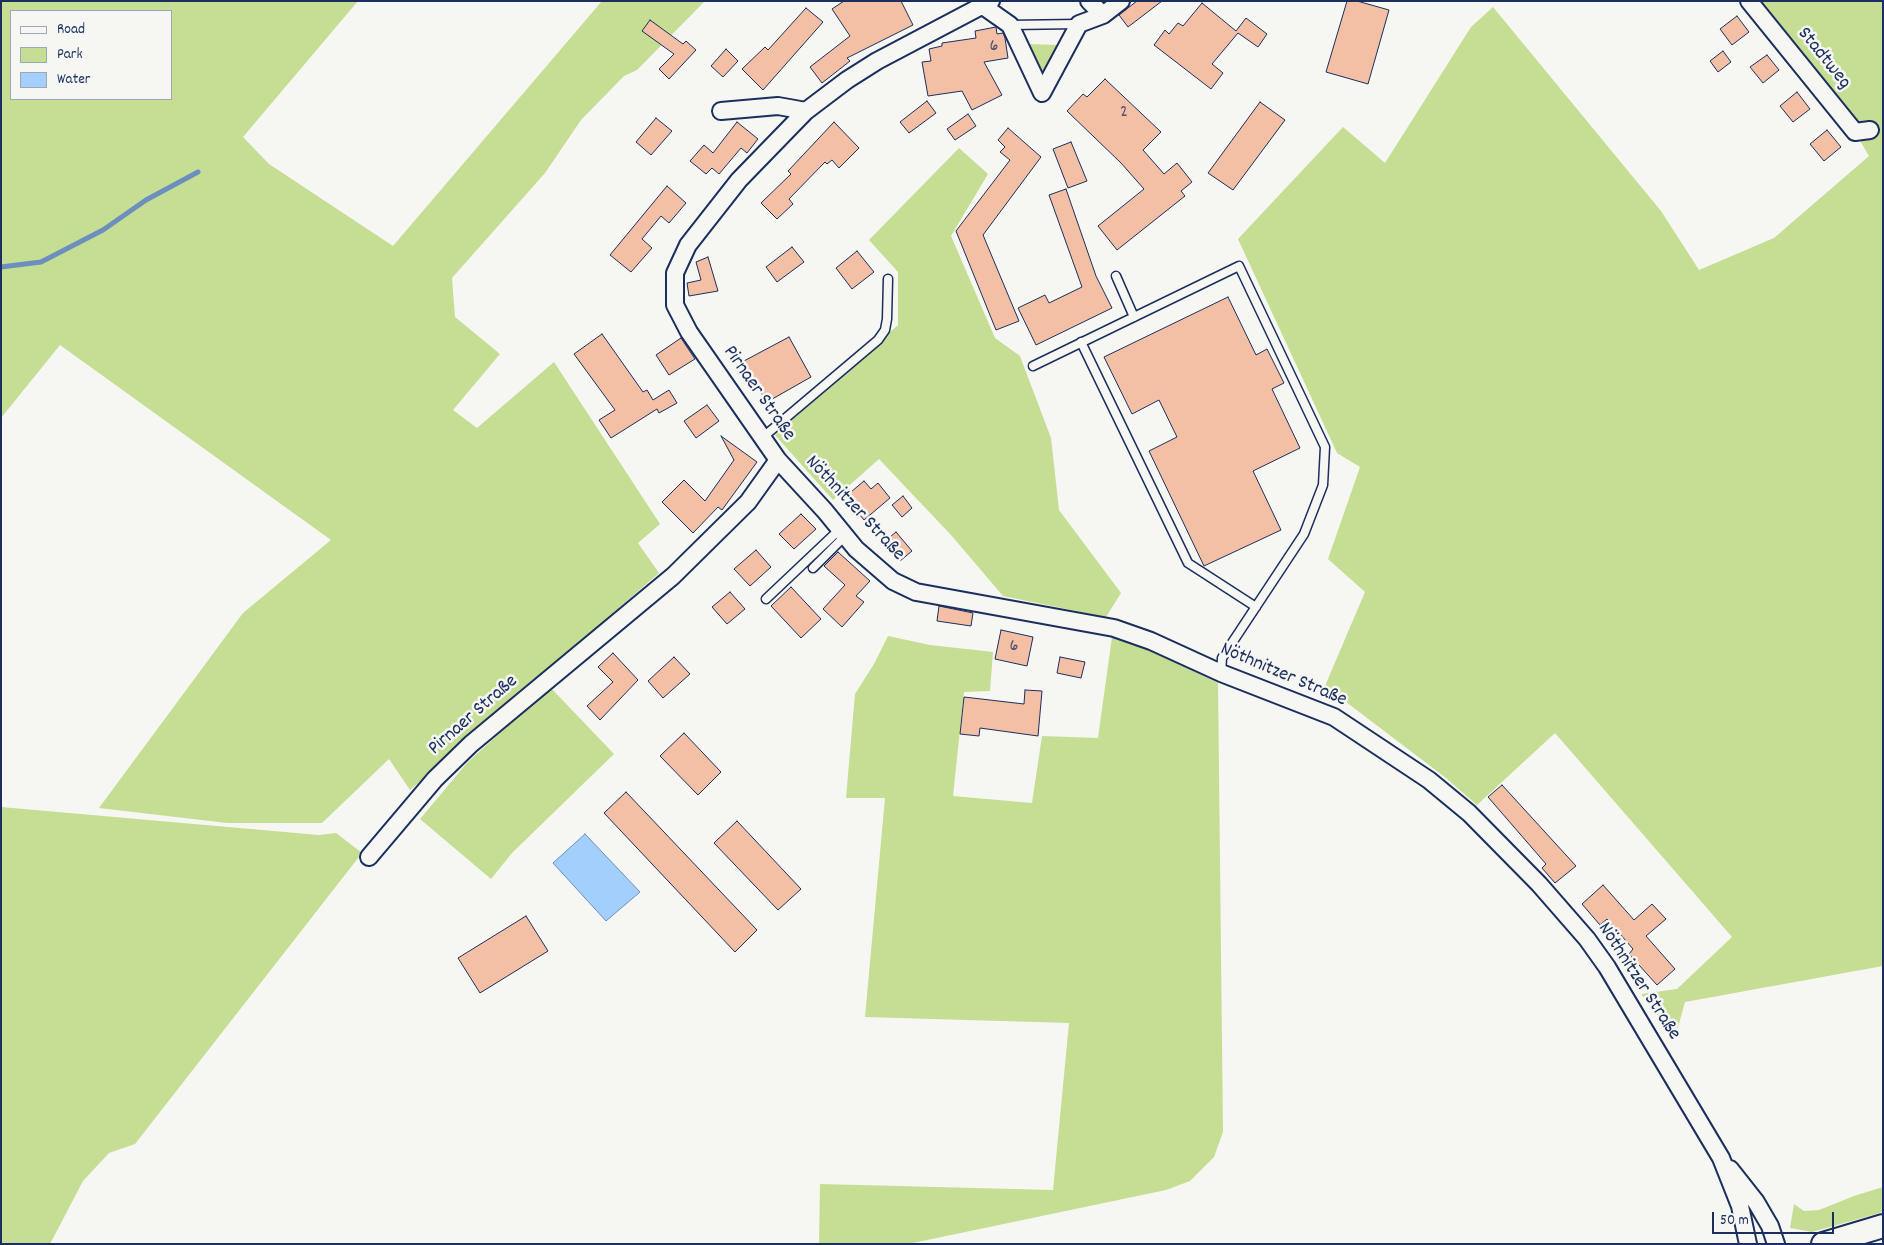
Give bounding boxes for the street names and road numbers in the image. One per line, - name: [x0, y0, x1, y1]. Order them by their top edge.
- street label: Stadtweg: [1791, 23, 1855, 95]
- street label: Pirnaer Straße: [716, 342, 800, 446]
- street label: Nöthnitzer Straße: [799, 451, 909, 567]
- street label: Nöthnitzer Straße: [1216, 639, 1350, 713]
- street label: Pirnaer Straße: [424, 671, 524, 761]
- street label: Nöthnitzer Straße: [1591, 919, 1685, 1045]

